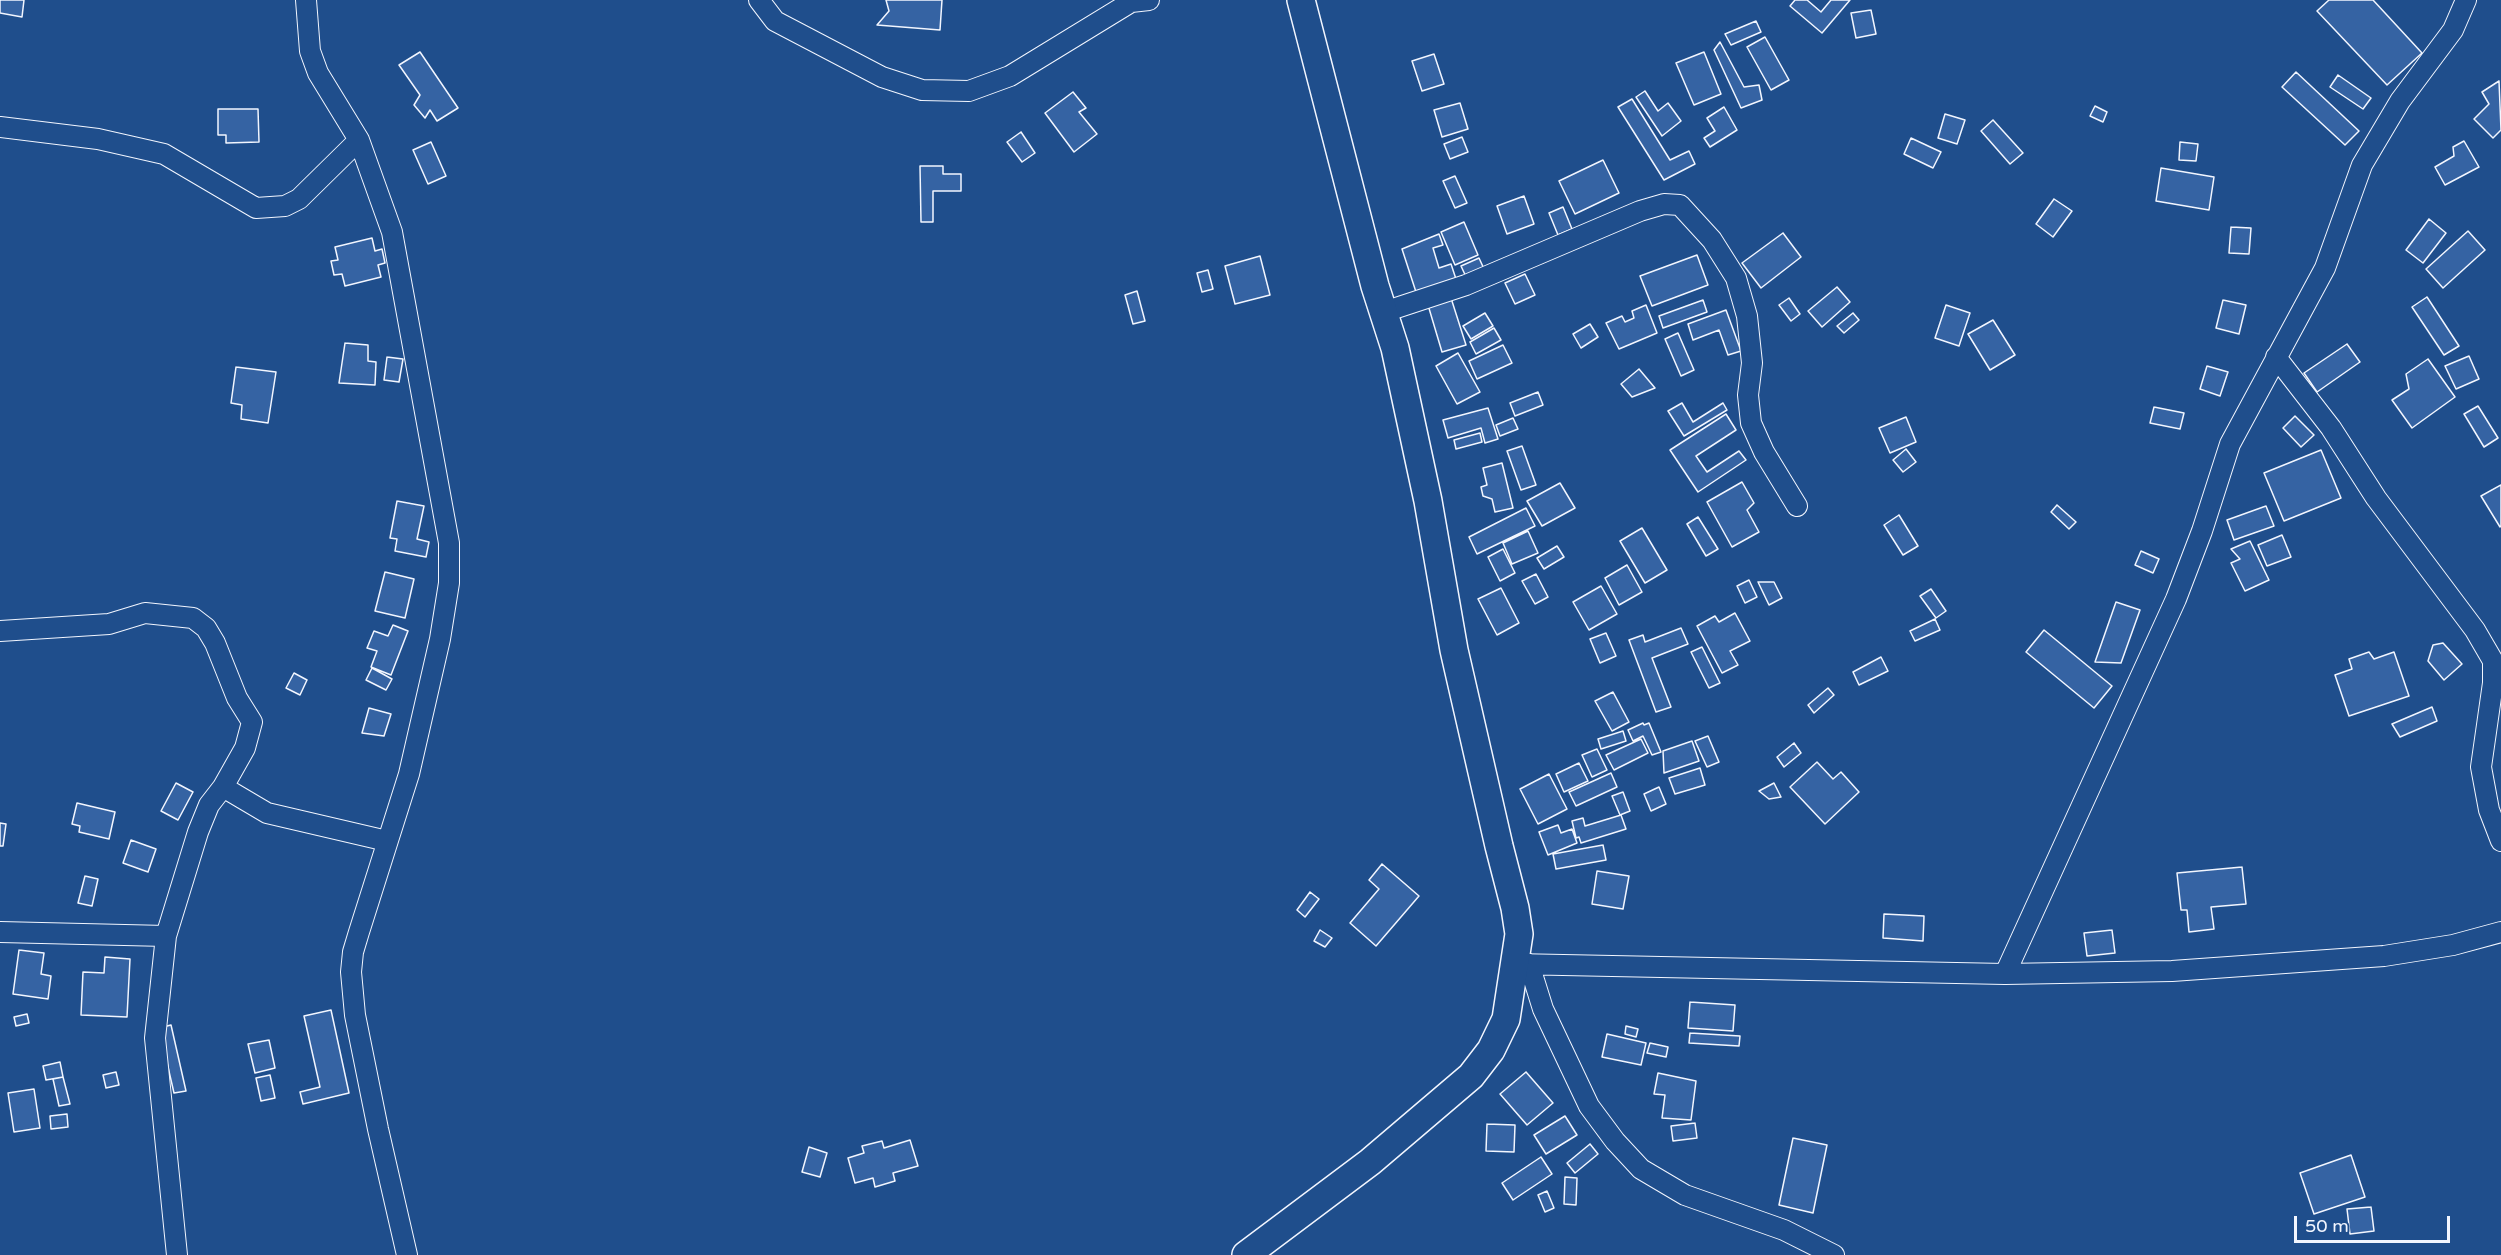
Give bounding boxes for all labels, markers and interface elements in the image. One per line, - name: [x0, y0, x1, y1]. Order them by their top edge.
- scale bar: [2297, 1204, 2453, 1242]
- text: 50 m: [2305, 1215, 2349, 1237]

